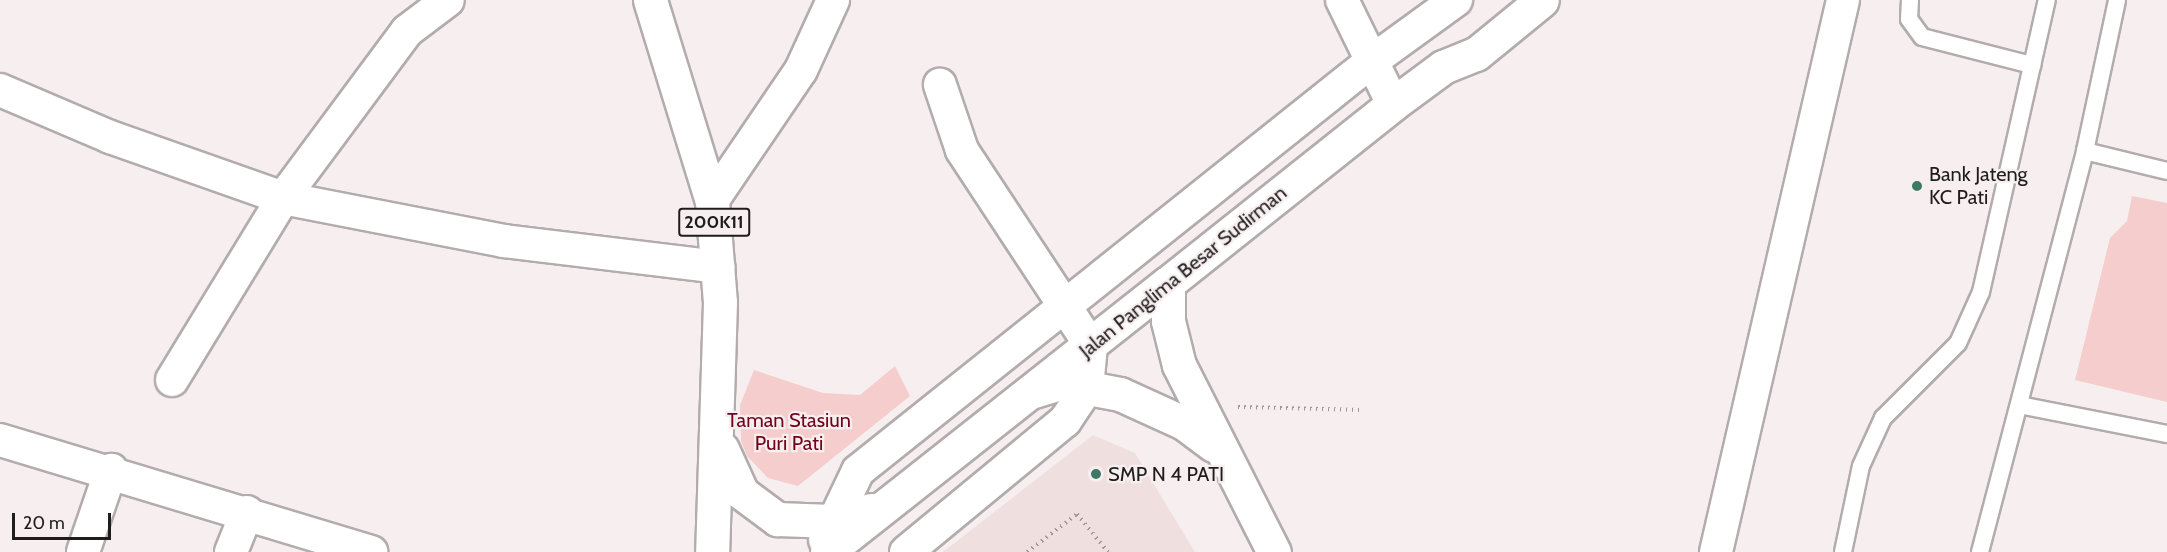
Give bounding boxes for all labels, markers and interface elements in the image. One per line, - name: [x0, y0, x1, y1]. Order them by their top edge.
- place label: Bank Jateng KC Pati: [1929, 162, 2028, 209]
- marker: Bank Jateng KC Pati: [1910, 179, 1924, 193]
- street label: Jalan Panglima Besar Sudirman: [1074, 181, 1292, 363]
- road number: 200K11: [678, 207, 750, 237]
- park label: Taman Stasiun Puri Pati: [727, 409, 851, 456]
- place label: SMP N 4 PATI: [1108, 462, 1224, 486]
- marker: SMP N 4 PATI: [1089, 467, 1103, 481]
- scale bar: [15, 501, 114, 539]
- text: 20 m: [23, 512, 65, 534]

